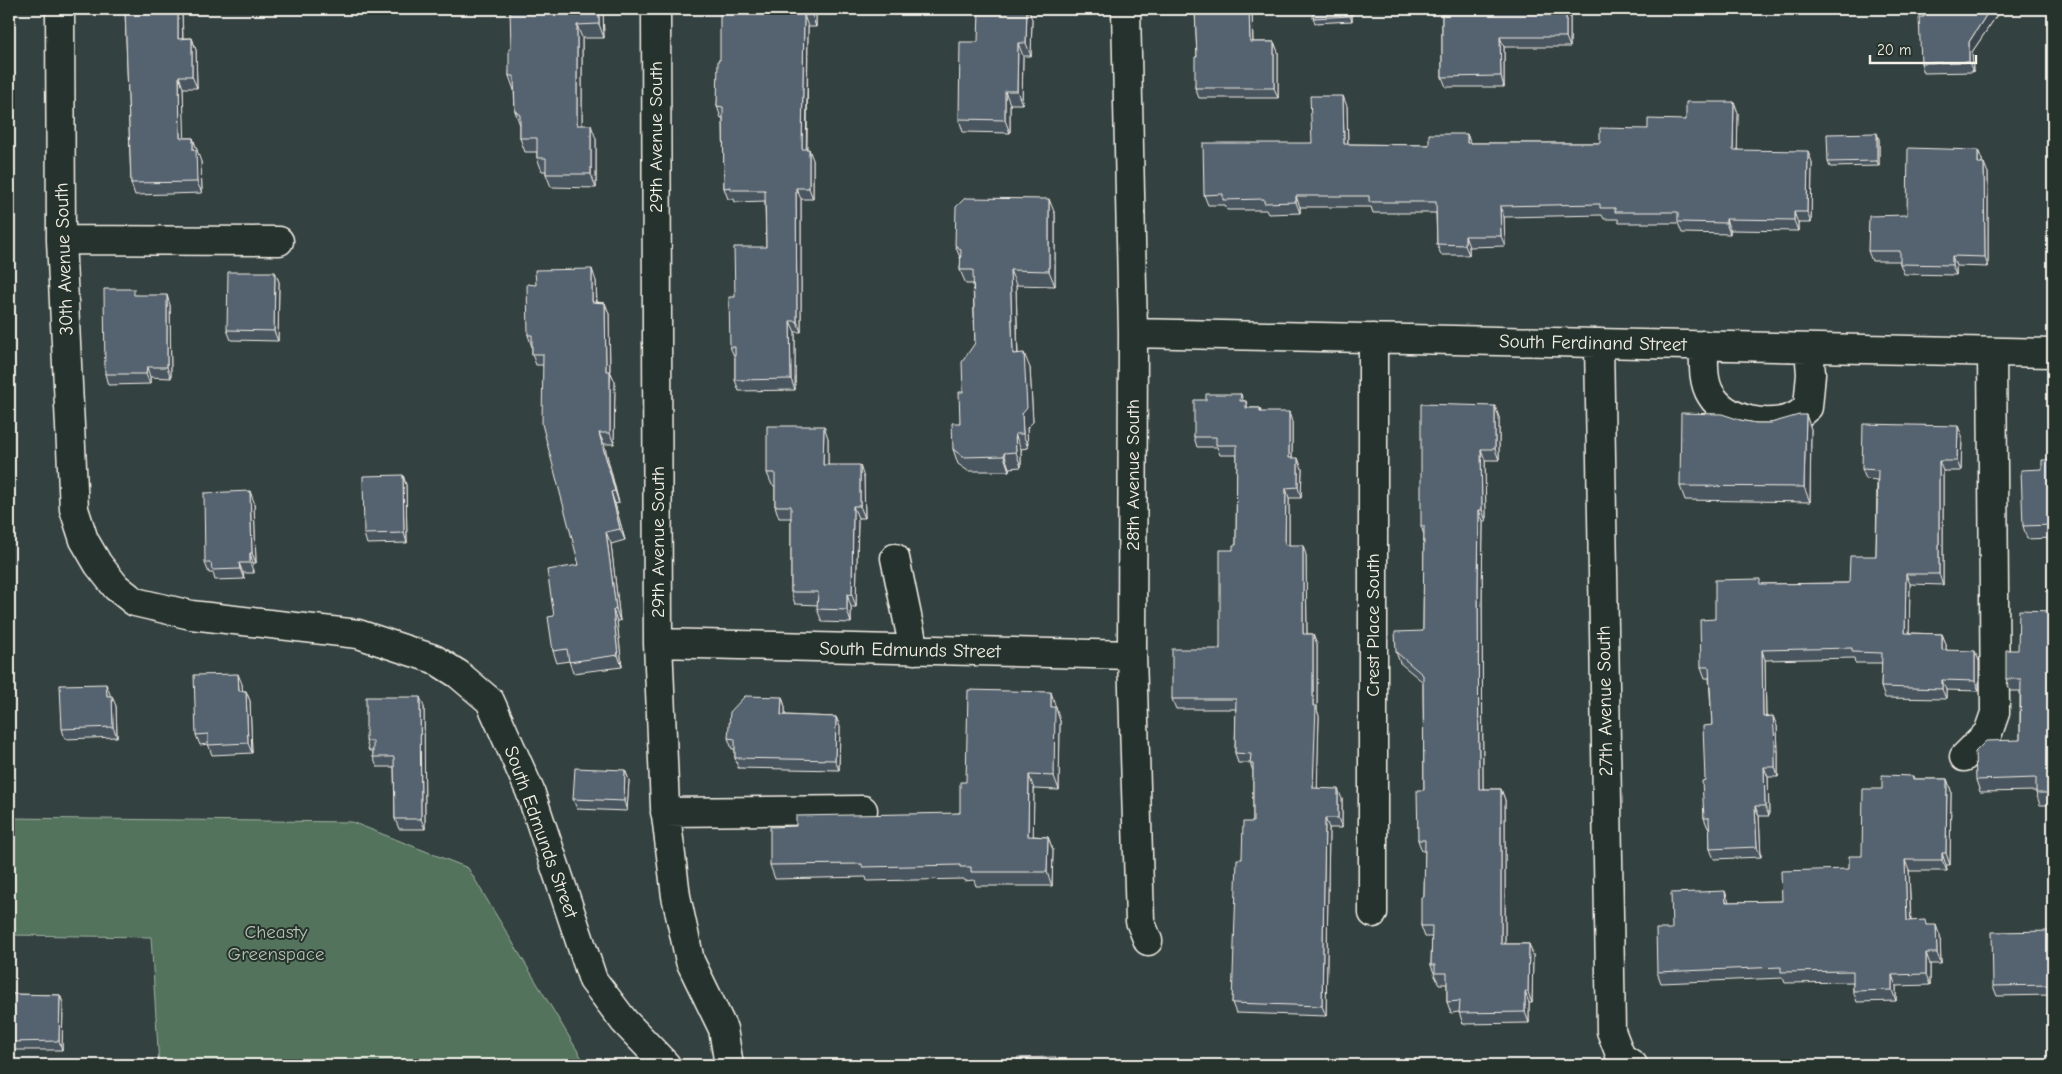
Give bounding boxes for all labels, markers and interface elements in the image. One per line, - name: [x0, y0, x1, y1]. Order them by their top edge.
- scale bar: [1870, 32, 1976, 64]
- text: 20 m: [1877, 41, 1911, 59]
- street label: 29th Avenue South: [645, 61, 667, 213]
- street label: 30th Avenue South: [50, 182, 78, 336]
- street label: South Ferdinand Street: [1499, 330, 1688, 356]
- street label: 28th Avenue South: [1122, 399, 1144, 551]
- street label: 29th Avenue South: [647, 466, 669, 618]
- street label: Crest Place South: [1362, 553, 1384, 697]
- street label: 27th Avenue South: [1593, 625, 1617, 777]
- street label: South Edmunds Street: [819, 637, 1002, 663]
- street label: South Edmunds Street: [500, 743, 583, 922]
- park label: Cheasty Greenspace: [228, 921, 324, 965]

